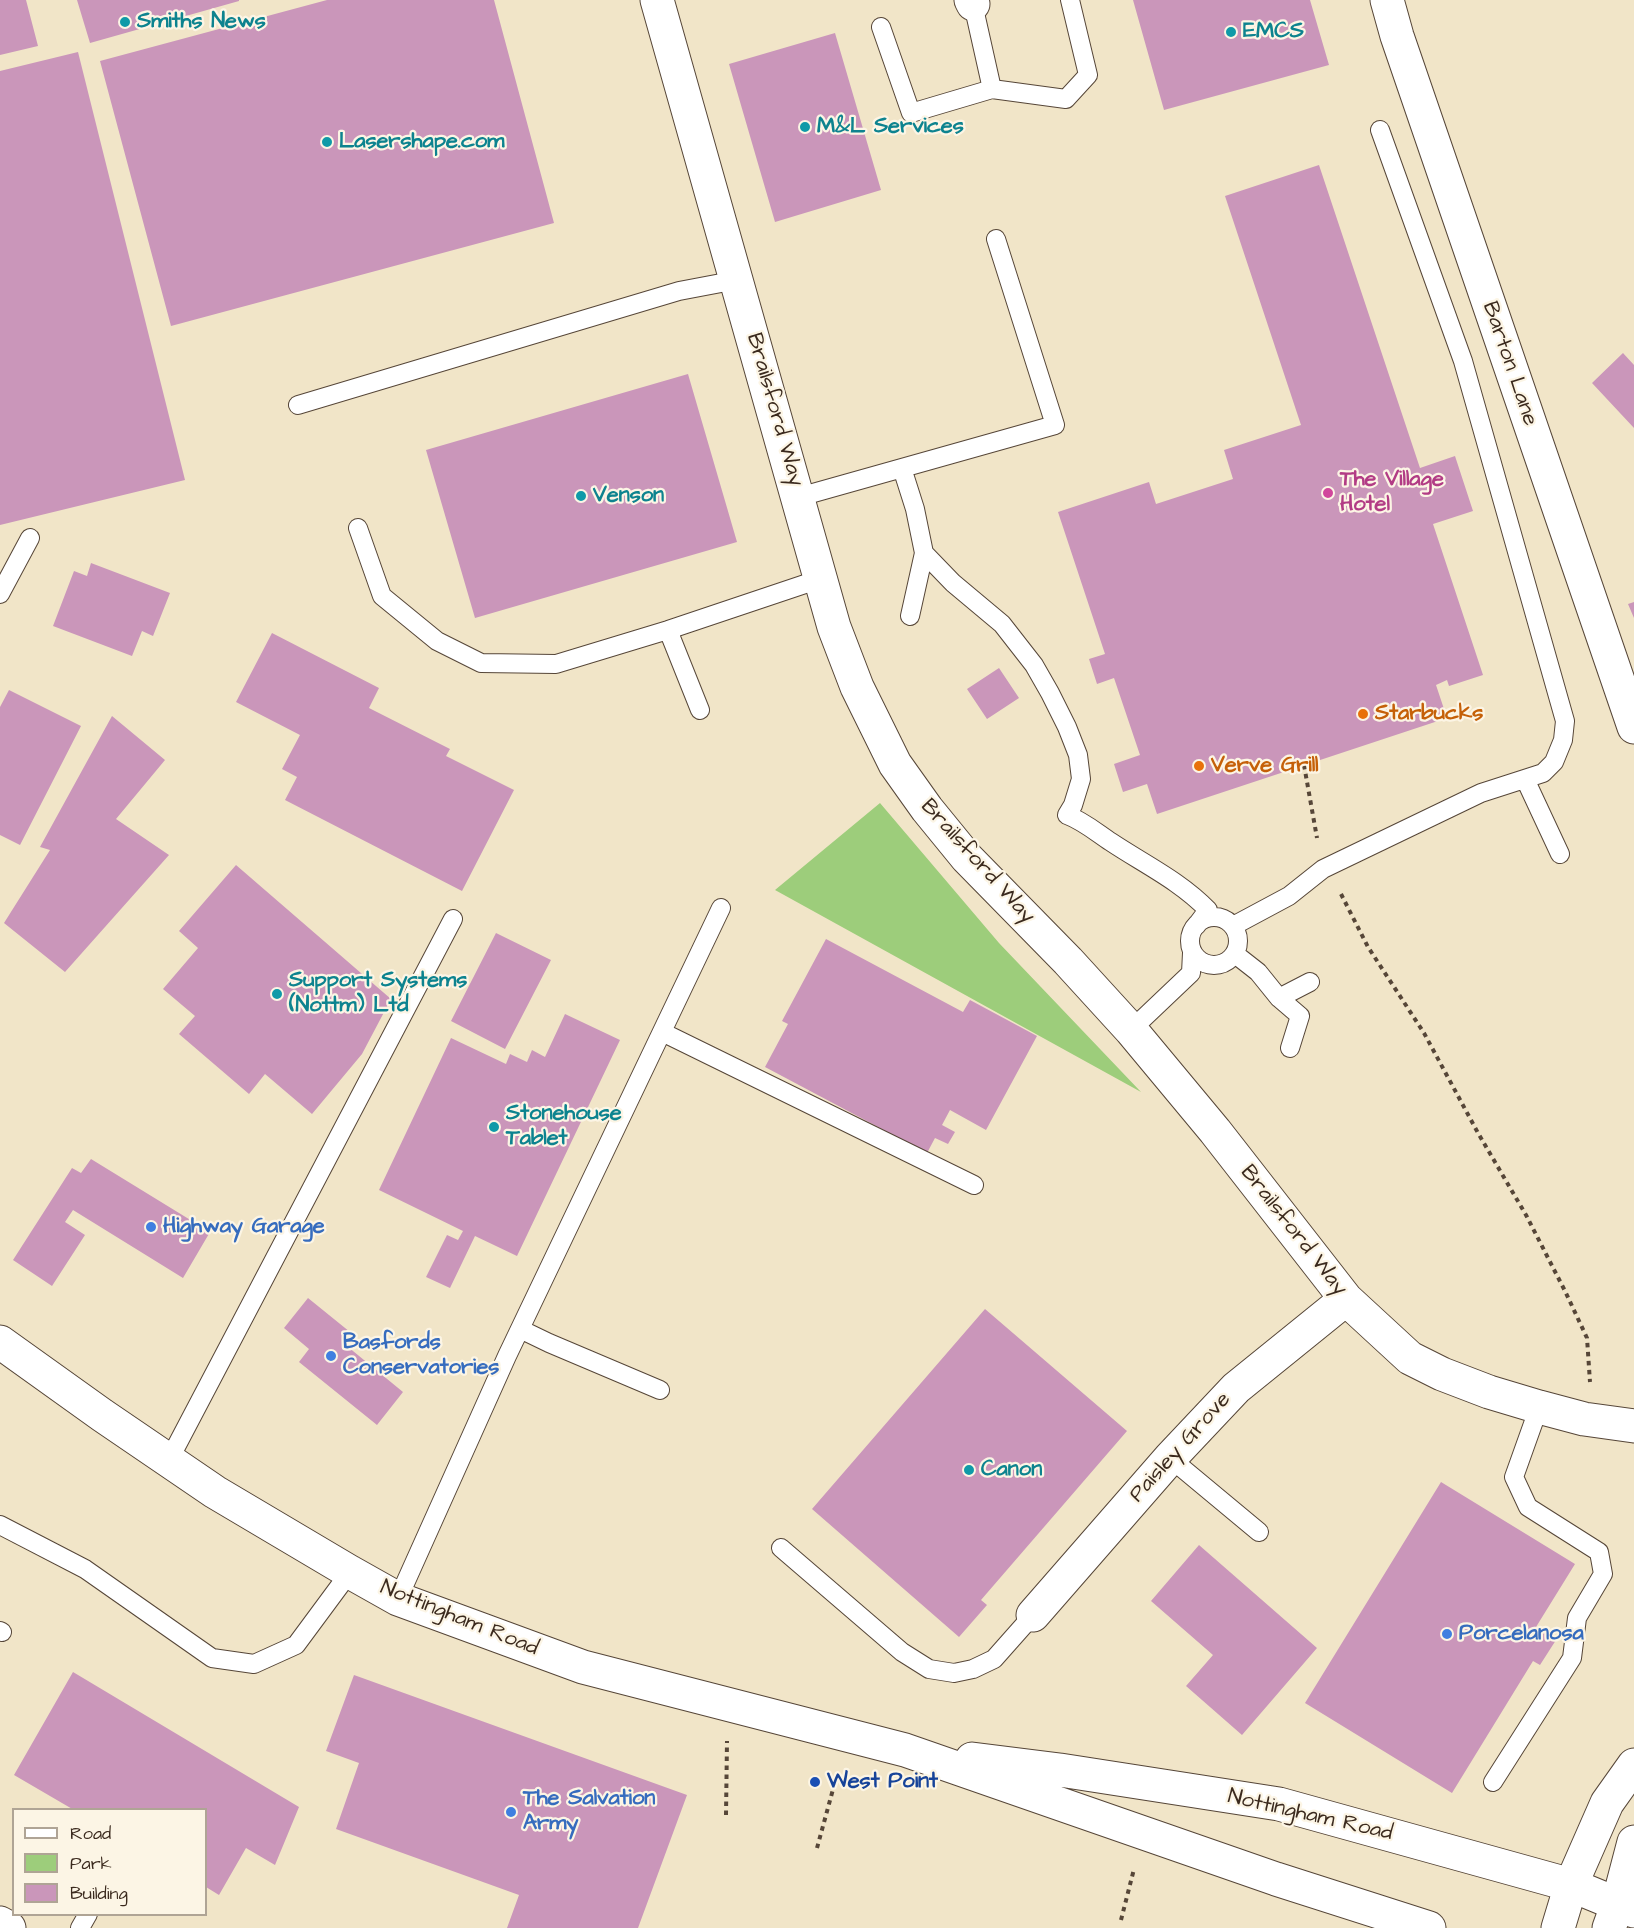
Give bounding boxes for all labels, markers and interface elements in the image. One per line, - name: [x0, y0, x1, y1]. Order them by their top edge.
- place label: Smiths News: [137, 9, 266, 35]
- marker: Smiths News: [118, 15, 132, 29]
- place label: EMCS: [1243, 19, 1304, 45]
- marker: EMCS: [1224, 25, 1238, 39]
- place label: M&L Services: [817, 114, 964, 140]
- marker: M&L Services: [798, 120, 812, 134]
- place label: Lasershape.com: [339, 129, 504, 155]
- marker: Lasershape.com: [320, 135, 334, 149]
- street label: Barton Lane: [1475, 299, 1543, 429]
- street label: Brailsford Way: [739, 330, 809, 490]
- place label: The Village Hotel: [1340, 467, 1444, 518]
- place label: Venson: [593, 483, 664, 509]
- marker: The Village Hotel: [1321, 486, 1335, 500]
- marker: Venson: [574, 489, 588, 503]
- place label: Starbucks: [1375, 701, 1483, 727]
- marker: Starbucks: [1356, 707, 1370, 721]
- place label: Verve Grill: [1211, 753, 1319, 779]
- marker: Verve Grill: [1192, 759, 1206, 773]
- street label: Brailsford Way: [914, 794, 1040, 930]
- place label: Support Systems (Nottm) Ltd: [289, 968, 467, 1020]
- marker: Support Systems (Nottm) Ltd: [270, 987, 284, 1001]
- place label: Stonehouse Tablet: [506, 1101, 622, 1152]
- marker: Stonehouse Tablet: [487, 1120, 501, 1134]
- street label: Brailsford Way: [1234, 1160, 1352, 1302]
- place label: Highway Garage: [163, 1214, 325, 1240]
- marker: Highway Garage: [144, 1220, 158, 1234]
- place label: Basfords Conservatories: [343, 1330, 499, 1382]
- marker: Basfords Conservatories: [324, 1349, 338, 1363]
- street label: Paisley Grove: [1125, 1388, 1237, 1508]
- place label: Canon: [981, 1457, 1042, 1483]
- marker: Canon: [962, 1463, 976, 1477]
- street label: Nottingham Road: [376, 1575, 542, 1663]
- place label: Porcelanosa: [1459, 1621, 1584, 1647]
- marker: Porcelanosa: [1440, 1627, 1454, 1641]
- place label: West Point: [827, 1769, 938, 1795]
- marker: West Point: [808, 1775, 822, 1789]
- street label: Nottingham Road: [1225, 1784, 1395, 1848]
- place label: The Salvation Army: [523, 1786, 655, 1838]
- marker: The Salvation Army: [504, 1805, 518, 1819]
- legend: [12, 1808, 207, 1916]
- text: Road: [70, 1821, 111, 1846]
- text: Park: [70, 1851, 112, 1876]
- text: Building: [70, 1881, 128, 1906]

